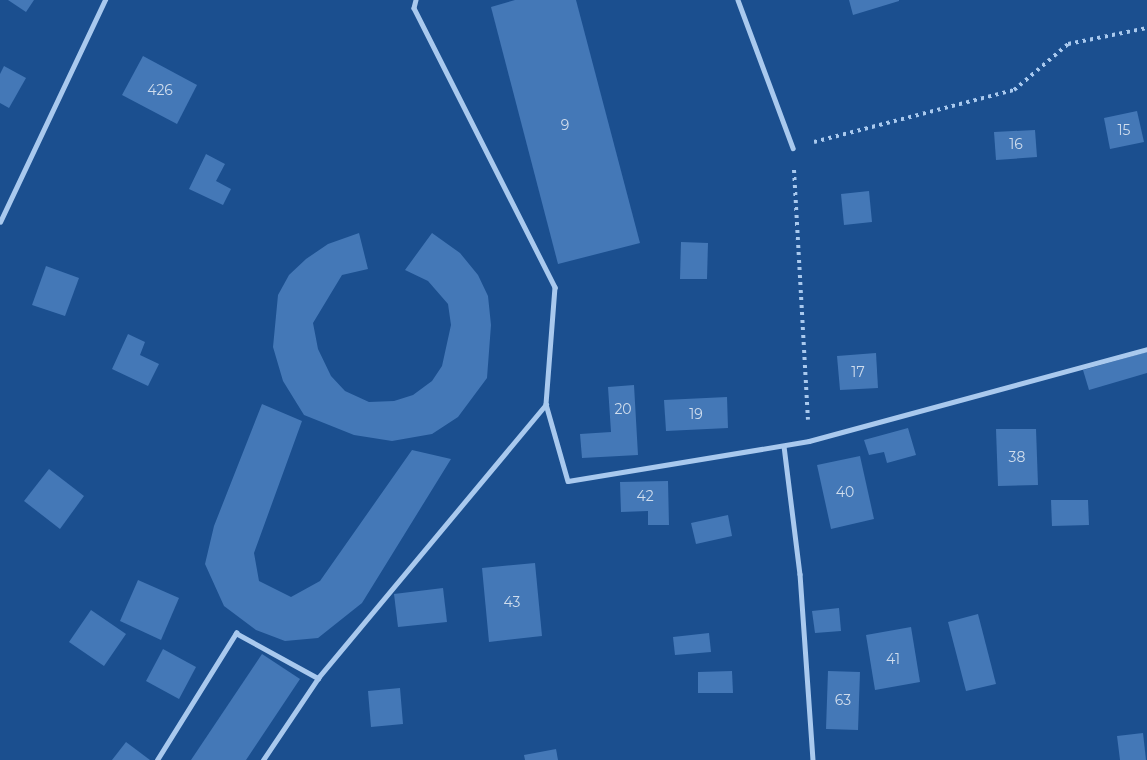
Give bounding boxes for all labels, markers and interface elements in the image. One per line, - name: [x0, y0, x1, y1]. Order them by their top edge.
- house number: 426: [147, 82, 173, 98]
- house number: 9: [561, 117, 569, 133]
- house number: 15: [1118, 122, 1130, 138]
- house number: 16: [1009, 136, 1023, 152]
- house number: 17: [851, 364, 865, 380]
- house number: 20: [614, 401, 632, 417]
- house number: 19: [689, 406, 703, 422]
- house number: 38: [1009, 449, 1025, 465]
- house number: 40: [836, 484, 854, 500]
- house number: 42: [636, 488, 654, 504]
- house number: 43: [504, 594, 520, 610]
- house number: 41: [886, 651, 900, 667]
- house number: 63: [835, 692, 851, 708]

